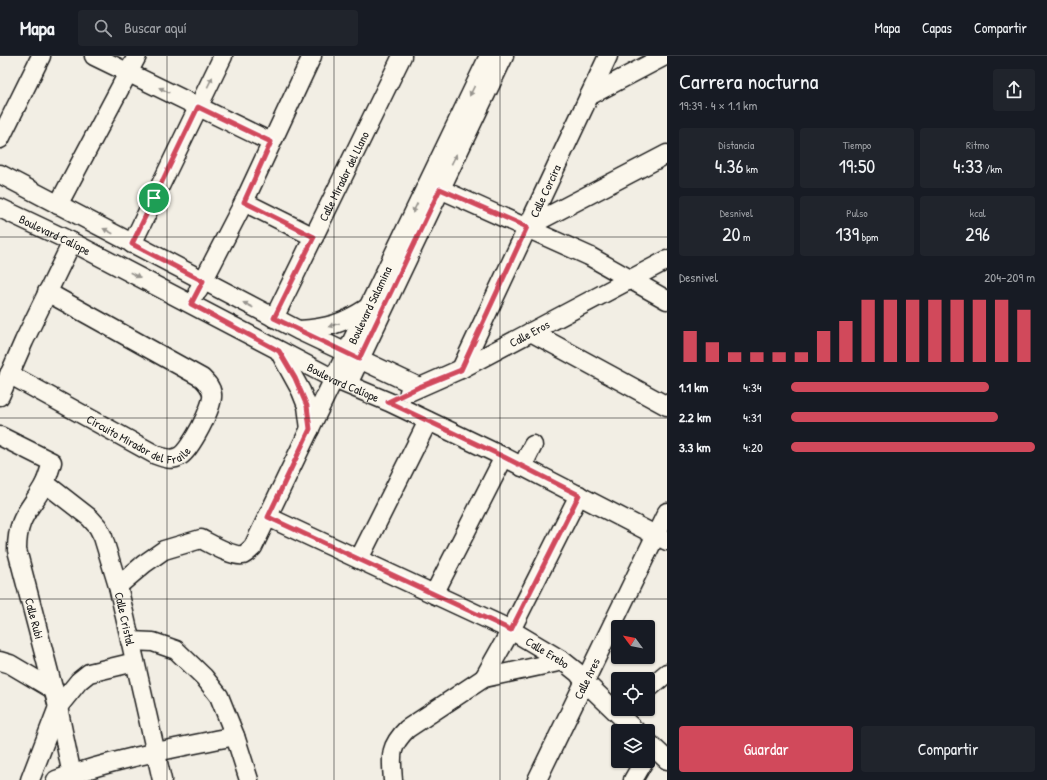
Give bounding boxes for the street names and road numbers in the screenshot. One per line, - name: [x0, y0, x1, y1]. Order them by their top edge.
- street label: Calle Mirador del Llano: [314, 128, 373, 224]
- street label: Calle Corcira: [525, 161, 565, 220]
- street label: Boulevard Calíope: [17, 210, 94, 259]
- street label: Boulevard Salamina: [343, 263, 395, 347]
- street label: Calle Eros: [506, 315, 553, 351]
- street label: Boulevard Calíope: [304, 358, 382, 406]
- street label: Circuito Mirador del Fraile: [84, 410, 194, 467]
- street label: Calle Cristal: [111, 590, 140, 648]
- street label: Calle Rubi: [21, 596, 48, 641]
- street label: Calle Erebo: [523, 632, 574, 672]
- street label: Calle Ares: [569, 655, 604, 702]

